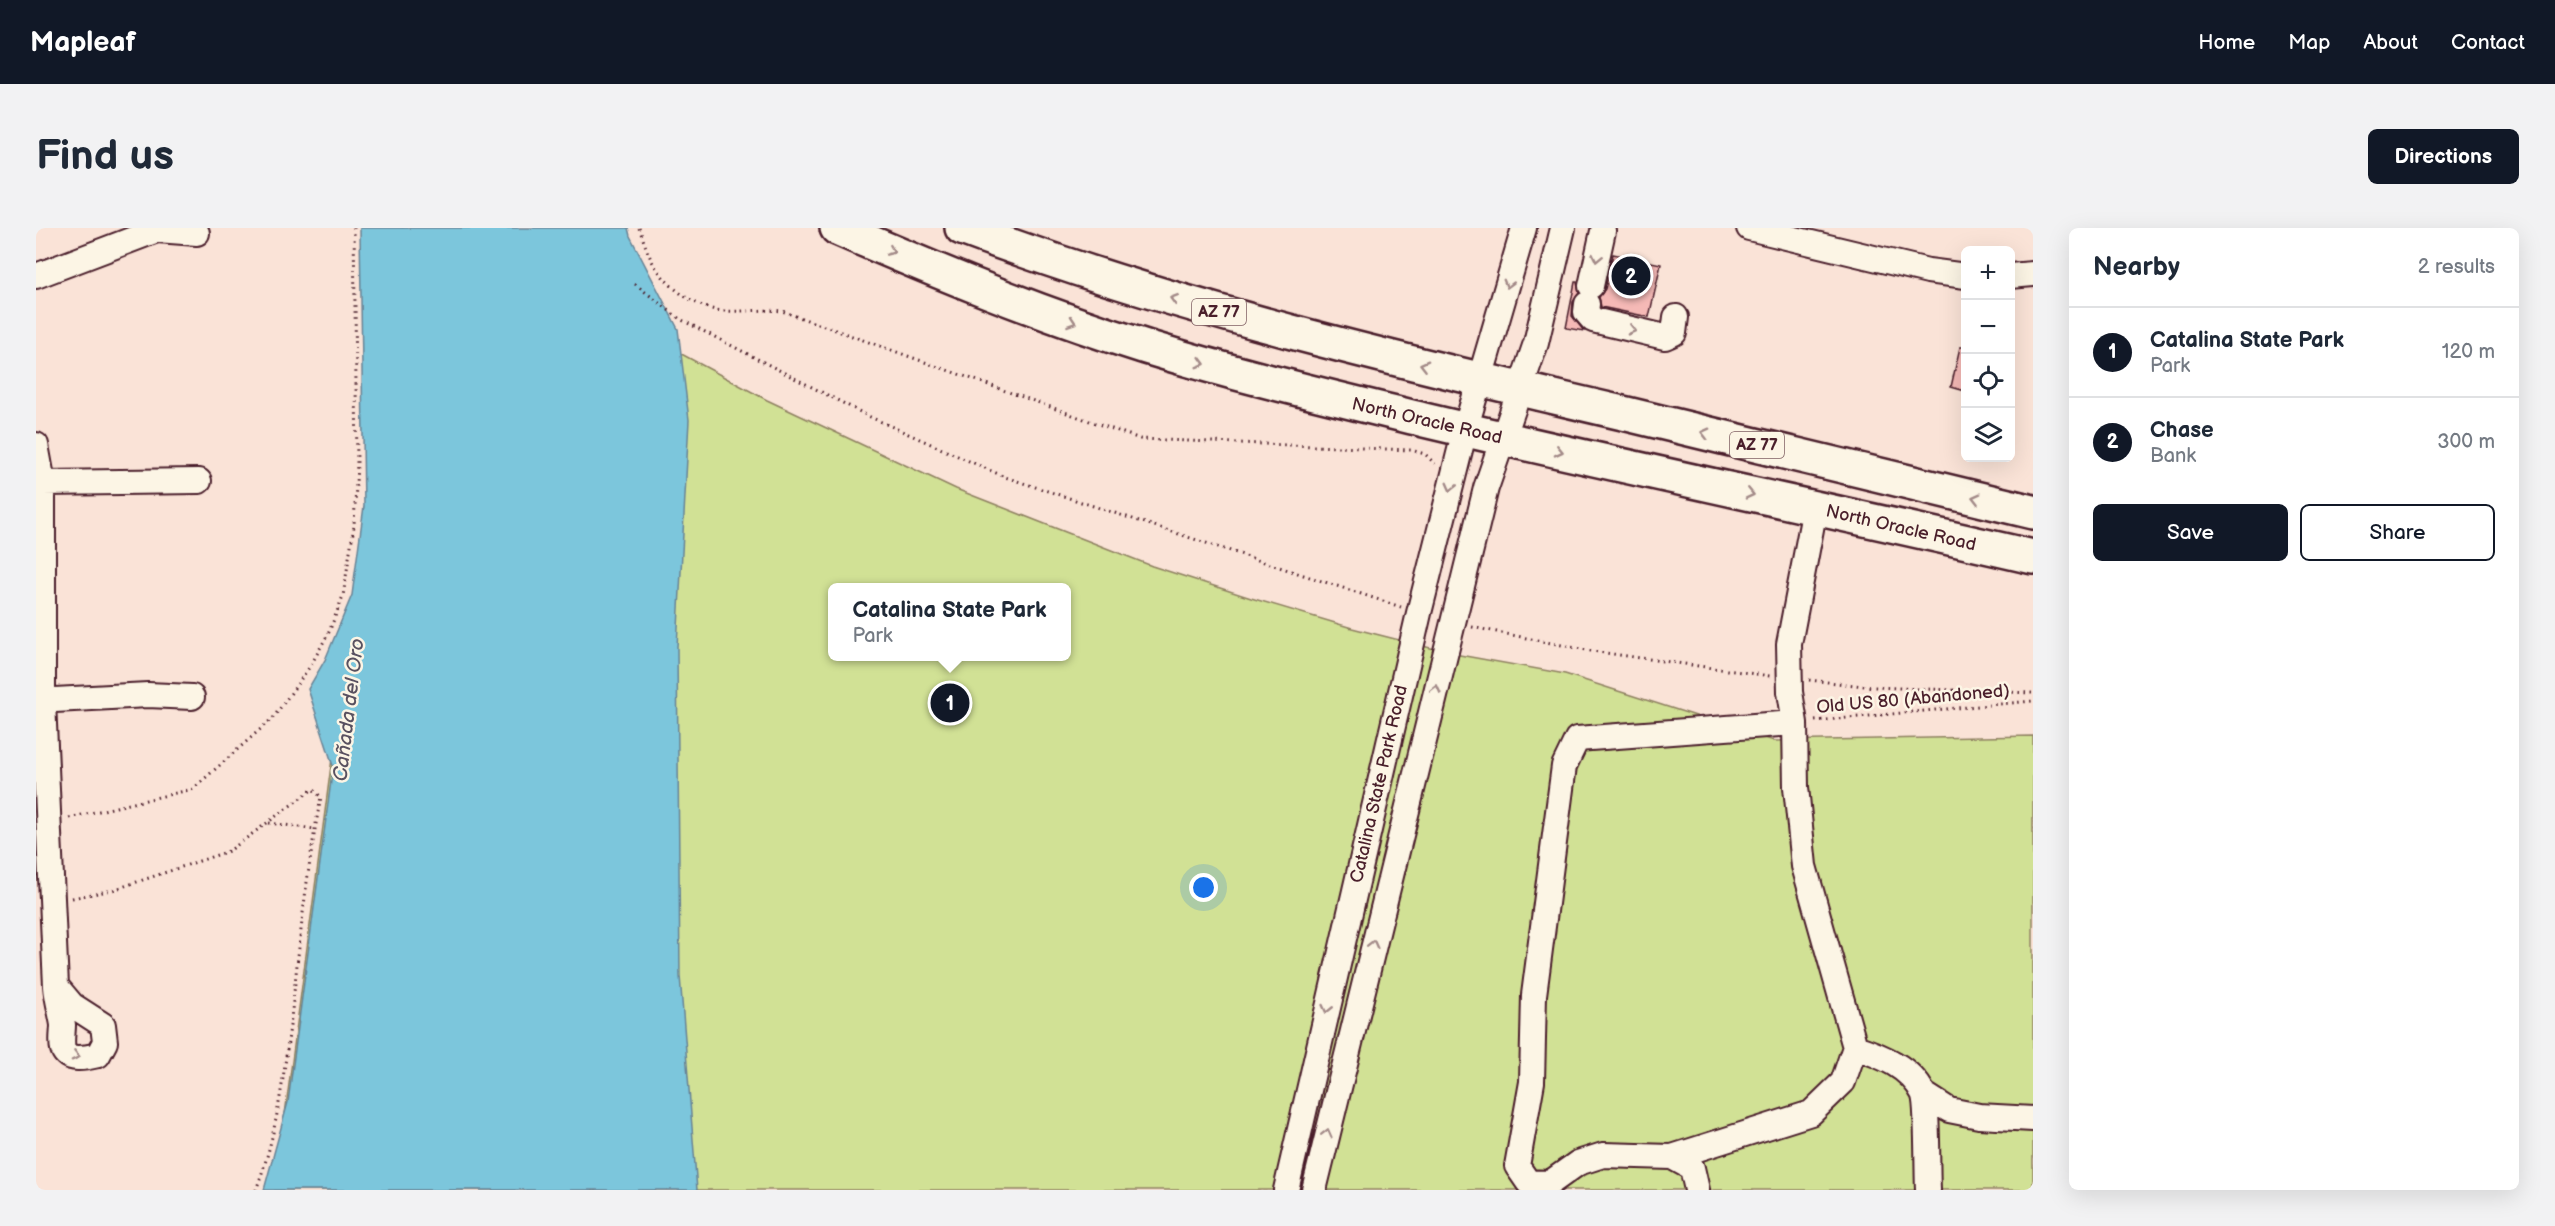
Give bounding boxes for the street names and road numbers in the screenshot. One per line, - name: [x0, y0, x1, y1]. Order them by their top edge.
- road number: AZ 77: [1192, 299, 1246, 325]
- street label: North Oracle Road: [1350, 394, 1504, 448]
- road number: AZ 77: [1730, 432, 1784, 458]
- street label: North Oracle Road: [1824, 501, 1978, 555]
- street label: Old US 80 (Abandoned): [1815, 680, 2011, 718]
- street label: Catalina State Park Road: [1346, 683, 1412, 885]

